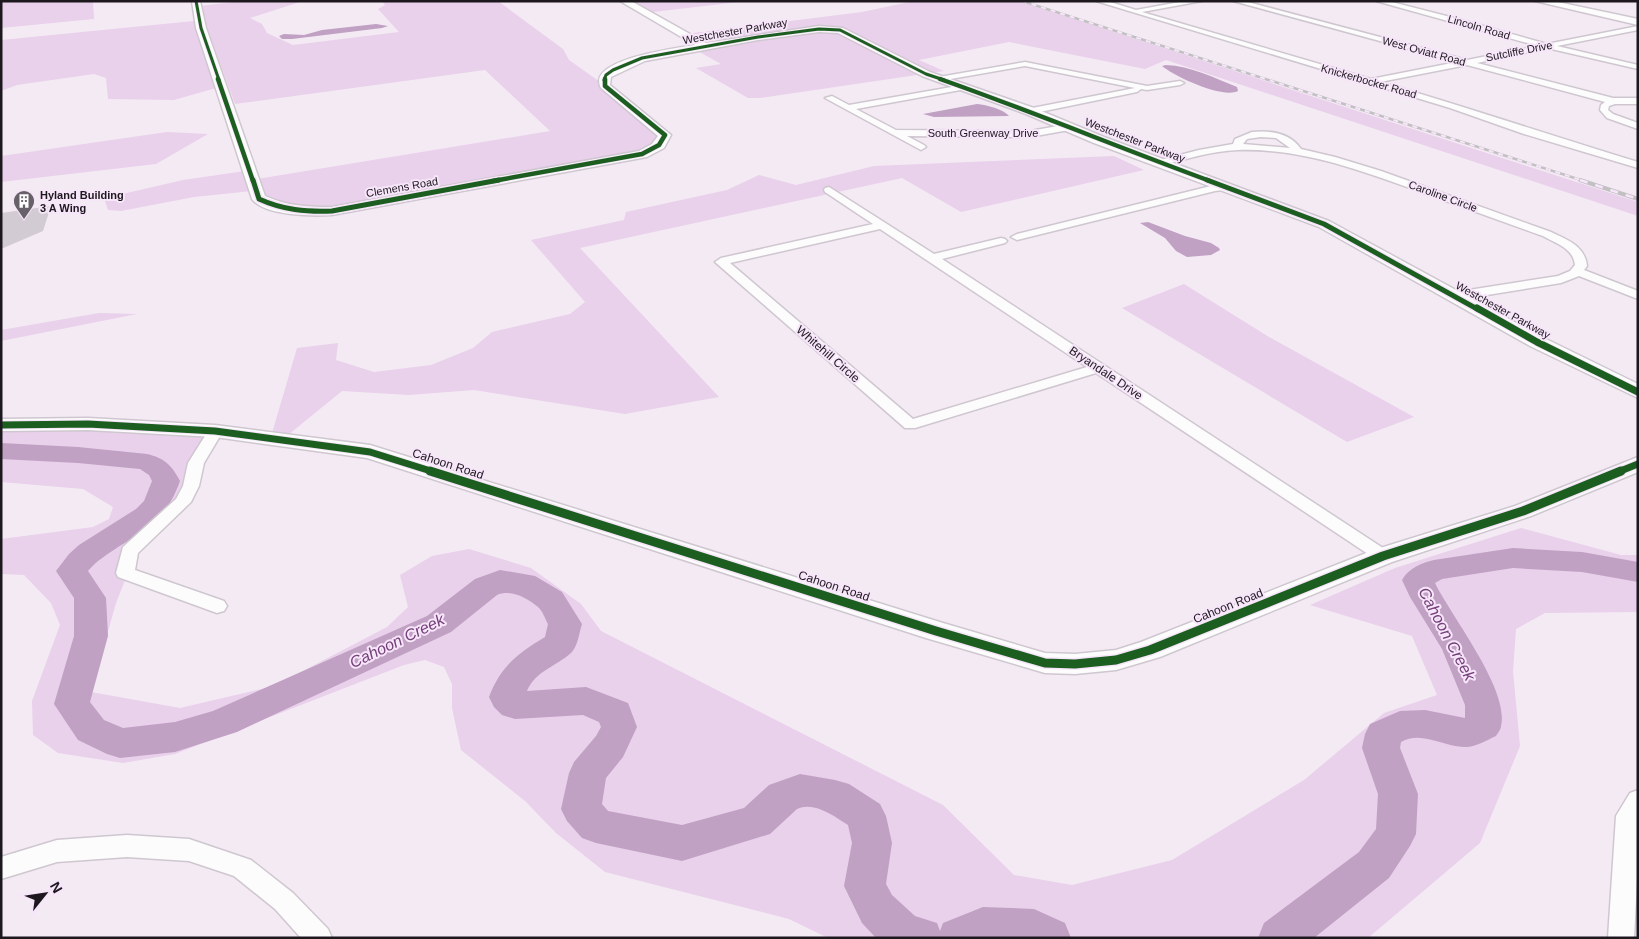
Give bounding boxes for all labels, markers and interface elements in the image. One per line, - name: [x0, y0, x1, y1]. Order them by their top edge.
- street label: Lincoln Road: [1446, 12, 1512, 42]
- street label: Westchester Parkway: [682, 16, 789, 46]
- street label: West Oviatt Road: [1381, 34, 1467, 68]
- street label: Sutcliffe Drive: [1485, 39, 1553, 63]
- street label: Knickerbocker Road: [1320, 62, 1418, 100]
- street label: Westchester Parkway: [1083, 115, 1187, 165]
- street label: South Greenway Drive: [928, 127, 1038, 139]
- street label: Clemens Road: [365, 175, 439, 199]
- street label: Caroline Circle: [1407, 178, 1479, 214]
- building icon: Hyland Building 3 A Wing: [12, 189, 36, 220]
- place label: Hyland Building 3 A Wing: [40, 189, 124, 214]
- street label: Westchester Parkway: [1454, 279, 1553, 341]
- street label: Whitehill Circle: [793, 323, 863, 386]
- street label: Bryandale Drive: [1067, 343, 1146, 403]
- street label: Cahoon Road: [411, 446, 485, 482]
- street label: Cahoon Road: [797, 568, 871, 604]
- water label: Cahoon Creek: [1415, 584, 1479, 684]
- street label: Cahoon Road: [1191, 586, 1265, 626]
- water label: Cahoon Creek: [347, 610, 448, 671]
- north arrow: [20, 869, 70, 919]
- text: N: [47, 879, 66, 896]

